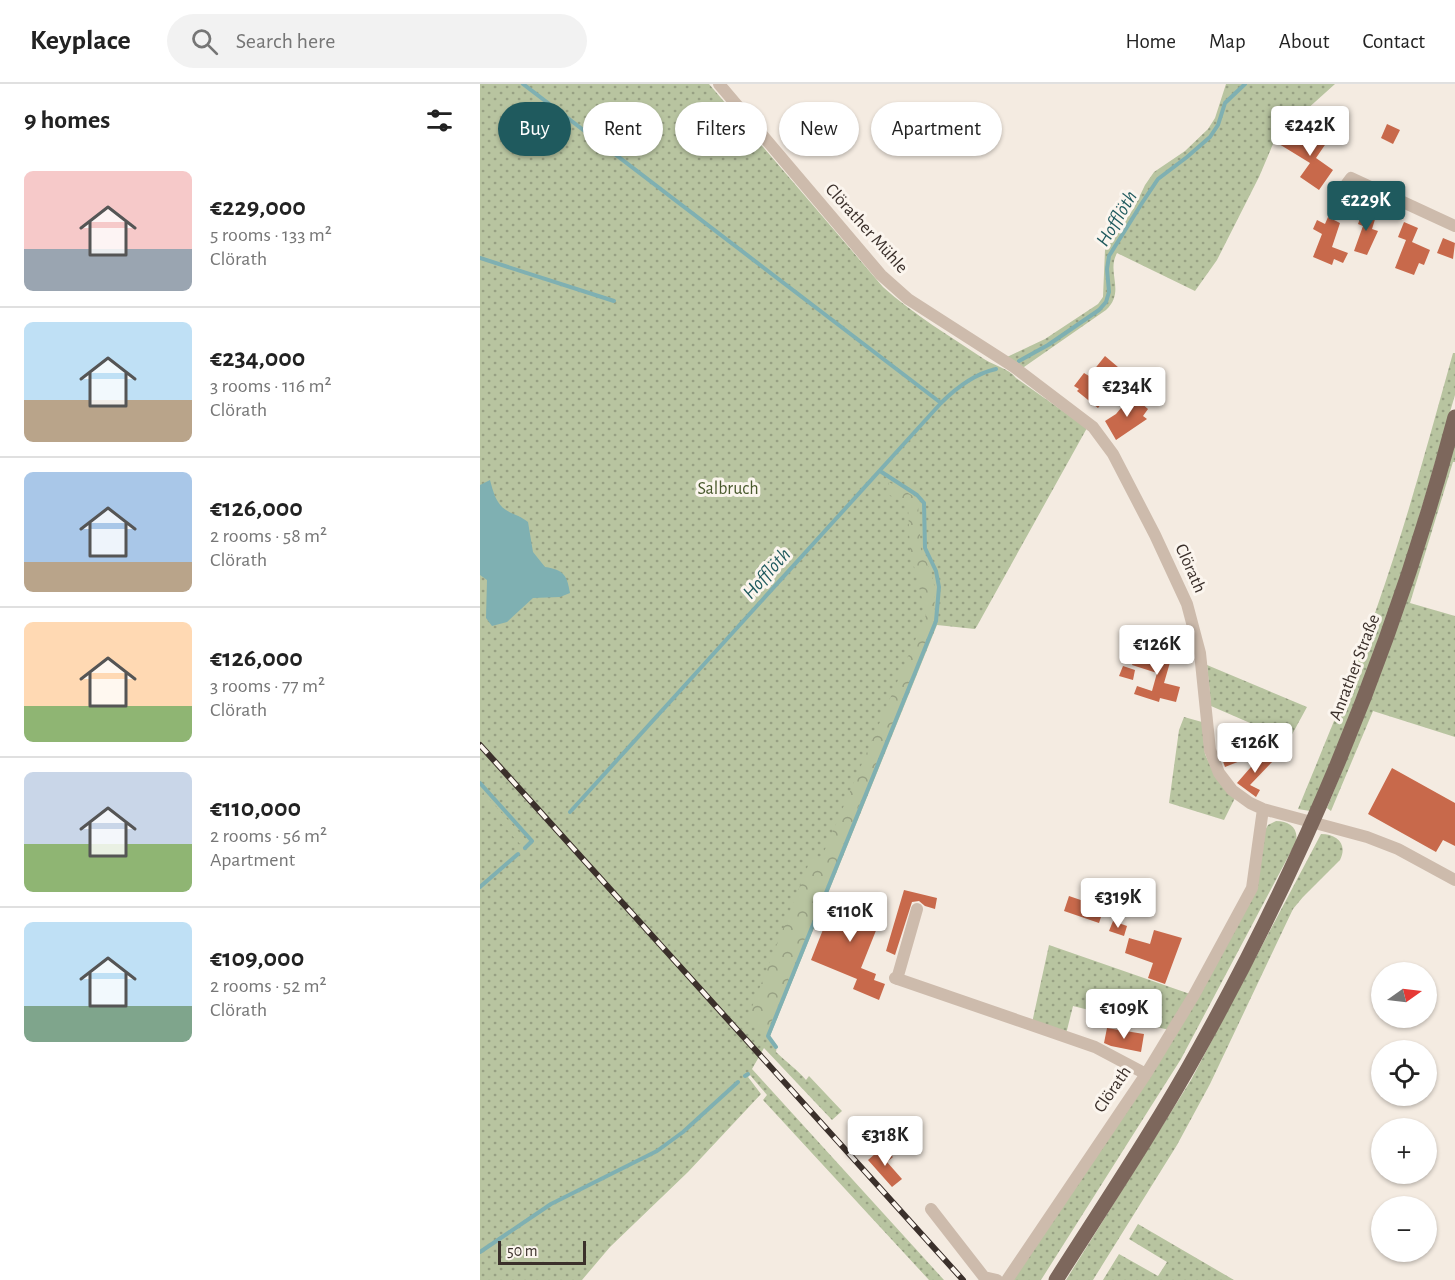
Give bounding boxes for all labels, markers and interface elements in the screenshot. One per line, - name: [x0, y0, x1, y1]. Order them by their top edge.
- search box: [167, 14, 587, 68]
- icon: search: [188, 25, 221, 58]
- text: Keyplace: [30, 27, 131, 55]
- text: Search here: [236, 30, 335, 52]
- text: Home: [1125, 31, 1176, 52]
- text: Map: [1209, 31, 1246, 52]
- text: About: [1279, 31, 1329, 52]
- text: Contact: [1362, 31, 1425, 52]
- chip: Buy: [498, 102, 571, 156]
- chip: Rent: [583, 102, 663, 156]
- chip: Filters: [675, 102, 767, 156]
- chip: New: [779, 102, 859, 156]
- chip: Apartment: [871, 102, 1002, 156]
- icon: filters: [423, 104, 456, 137]
- pin: €242K: [1268, 106, 1352, 157]
- text: 9 homes: [24, 107, 110, 133]
- text: €242K: [1285, 115, 1335, 135]
- street label: Clörather Mühle: [822, 180, 911, 277]
- pin: €229K: [1324, 181, 1408, 232]
- water label: Hofflöth: [1093, 187, 1141, 250]
- text: €229K: [1341, 190, 1391, 210]
- text: €229,000: [210, 194, 306, 220]
- icon: home: [72, 195, 144, 267]
- text: 5 rooms · 133 m²: [210, 225, 332, 245]
- text: Clörath: [210, 249, 267, 269]
- text: €234,000: [210, 345, 305, 371]
- icon: home: [72, 346, 144, 418]
- pin: €234K: [1085, 367, 1169, 418]
- text: 3 rooms · 116 m²: [210, 376, 331, 396]
- text: €234K: [1102, 376, 1152, 396]
- text: Clörath: [210, 400, 267, 420]
- park label: Salbruch: [697, 480, 759, 498]
- text: €126,000: [210, 495, 303, 521]
- icon: home: [72, 496, 144, 568]
- text: 2 rooms · 58 m²: [210, 526, 327, 546]
- street label: Clörath: [1171, 541, 1209, 596]
- water label: Hofflöth: [739, 544, 795, 603]
- text: Clörath: [210, 550, 267, 570]
- street label: Anrather Straße: [1326, 612, 1383, 723]
- pin: €126K: [1115, 625, 1199, 676]
- text: €126K: [1133, 634, 1181, 654]
- text: €126,000: [210, 645, 303, 671]
- icon: home: [72, 646, 144, 718]
- text: 3 rooms · 77 m²: [210, 676, 325, 696]
- text: Clörath: [210, 700, 267, 720]
- pin: €126K: [1213, 723, 1297, 774]
- text: €126K: [1231, 732, 1279, 752]
- text: €110,000: [210, 795, 301, 821]
- icon: home: [72, 796, 144, 868]
- text: 2 rooms · 56 m²: [210, 826, 327, 846]
- text: Apartment: [210, 850, 295, 870]
- pin: €319K: [1076, 878, 1160, 929]
- text: €319K: [1095, 887, 1141, 907]
- pin: €110K: [808, 892, 892, 943]
- text: €110K: [827, 901, 873, 921]
- text: €109,000: [210, 945, 304, 971]
- icon: home: [72, 946, 144, 1018]
- north arrow: [1371, 962, 1437, 1028]
- map controls: [1371, 962, 1437, 1262]
- text: 2 rooms · 52 m²: [210, 976, 327, 996]
- pin: €109K: [1082, 989, 1166, 1040]
- text: €109K: [1100, 998, 1148, 1018]
- text: Clörath: [210, 1000, 267, 1020]
- button: locate: [1371, 1040, 1437, 1106]
- street label: Clörath: [1091, 1063, 1135, 1116]
- pin: €318K: [843, 1116, 927, 1167]
- button: +: [1371, 1118, 1437, 1184]
- text: €318K: [862, 1125, 908, 1145]
- button: −: [1371, 1196, 1437, 1262]
- scale bar: [498, 1238, 586, 1266]
- text: 50 m: [507, 1243, 538, 1259]

